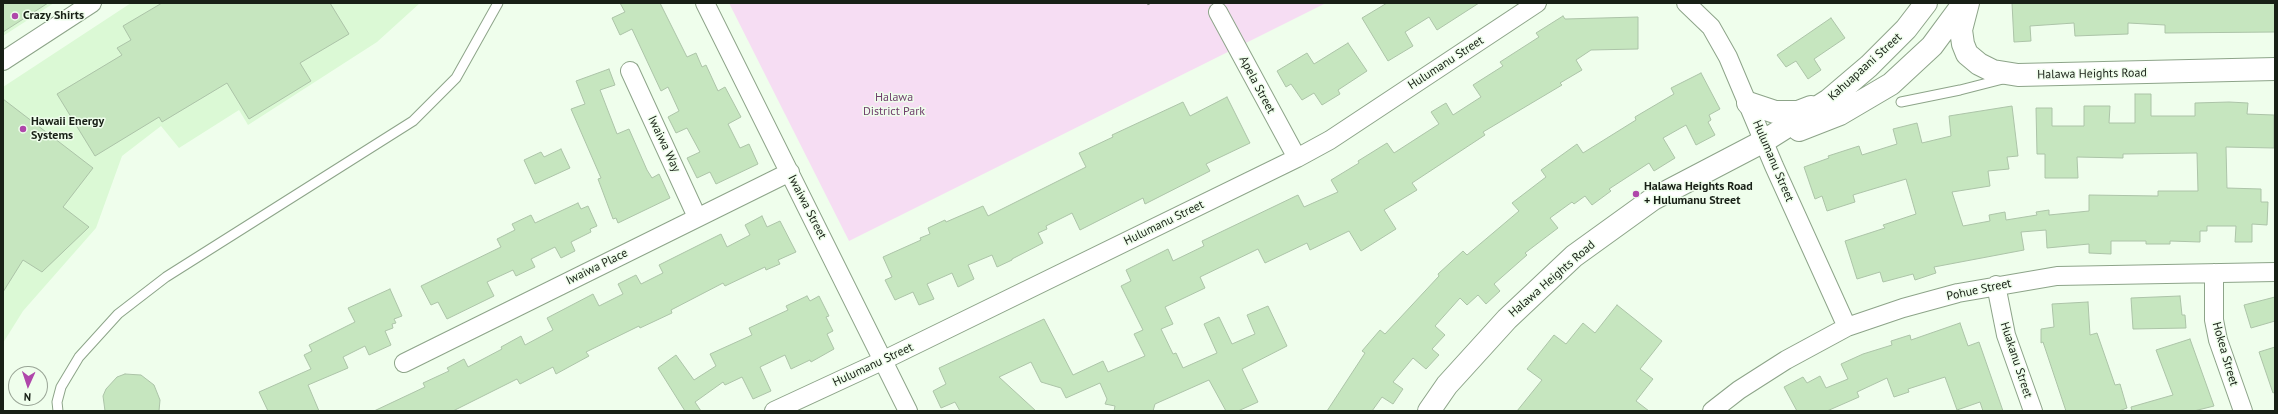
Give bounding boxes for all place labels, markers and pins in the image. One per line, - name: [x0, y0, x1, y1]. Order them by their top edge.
- place label: Crazy Shirts: [23, 9, 84, 23]
- marker: Crazy Shirts: [10, 11, 20, 21]
- place label: Hawaii Energy Systems: [31, 115, 104, 143]
- marker: Hawaii Energy Systems: [18, 124, 28, 134]
- place label: Halawa Heights Road + Hulumanu Street: [1644, 180, 1753, 208]
- marker: Halawa Heights Road + Hulumanu Street: [1631, 189, 1641, 199]

